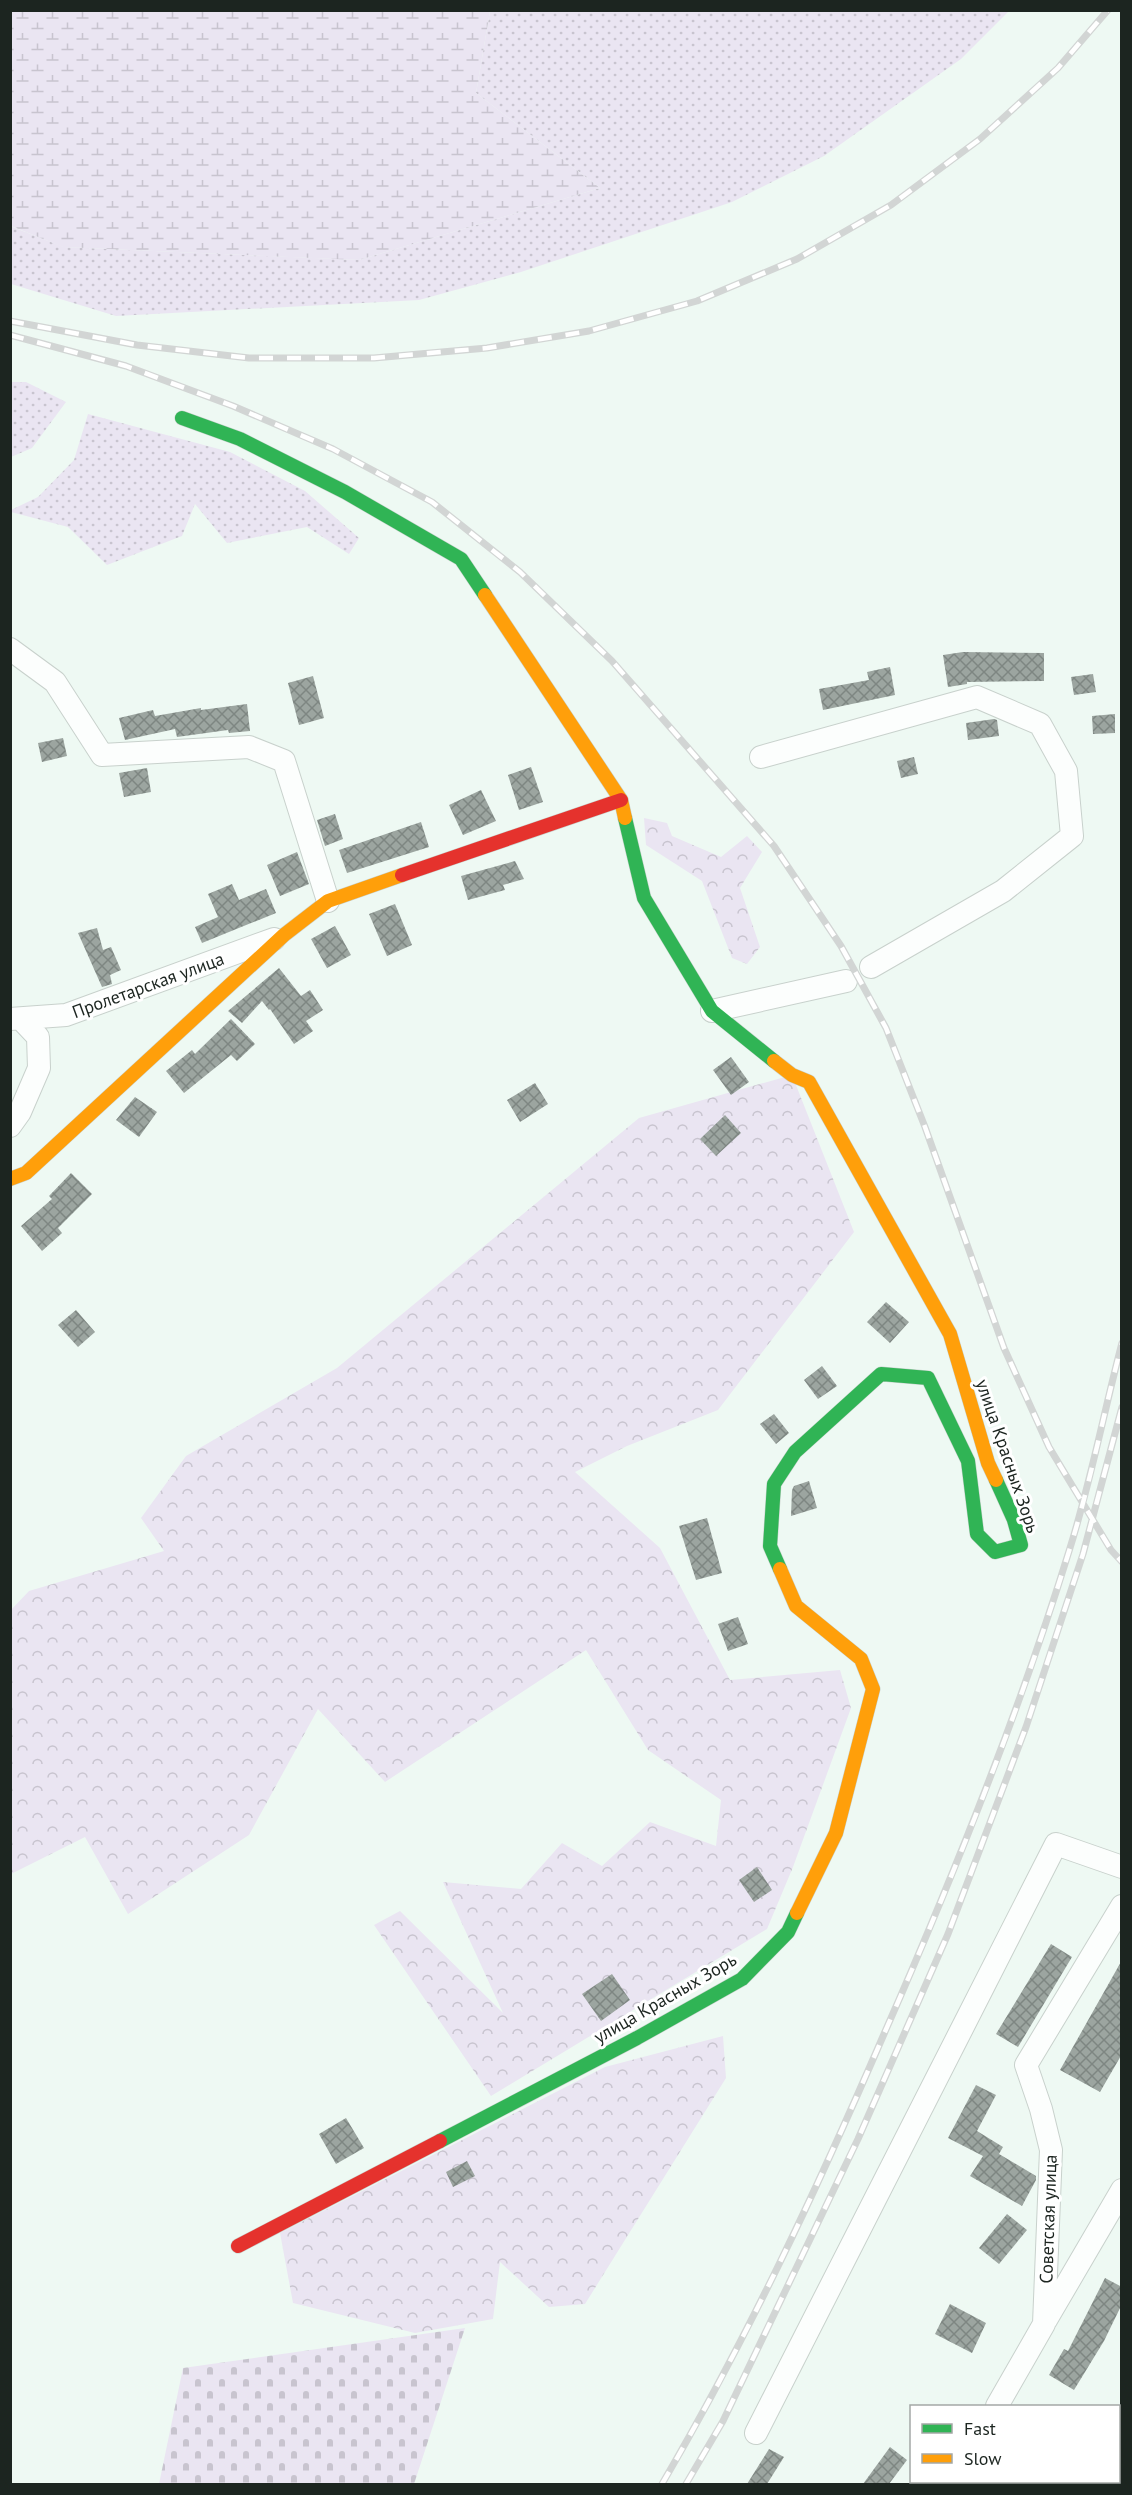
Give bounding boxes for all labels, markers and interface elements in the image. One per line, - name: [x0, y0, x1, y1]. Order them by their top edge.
- street label: Пролетарская улица: [69, 947, 227, 1023]
- street label: улица Красных Зорь: [971, 1376, 1045, 1536]
- street label: улица Красных Зорь: [590, 1948, 740, 2048]
- street label: Советская улица: [1034, 2154, 1062, 2284]
- legend: [910, 2405, 1120, 2483]
- text: Fast: [964, 2417, 996, 2440]
- text: Slow: [964, 2447, 1002, 2470]

